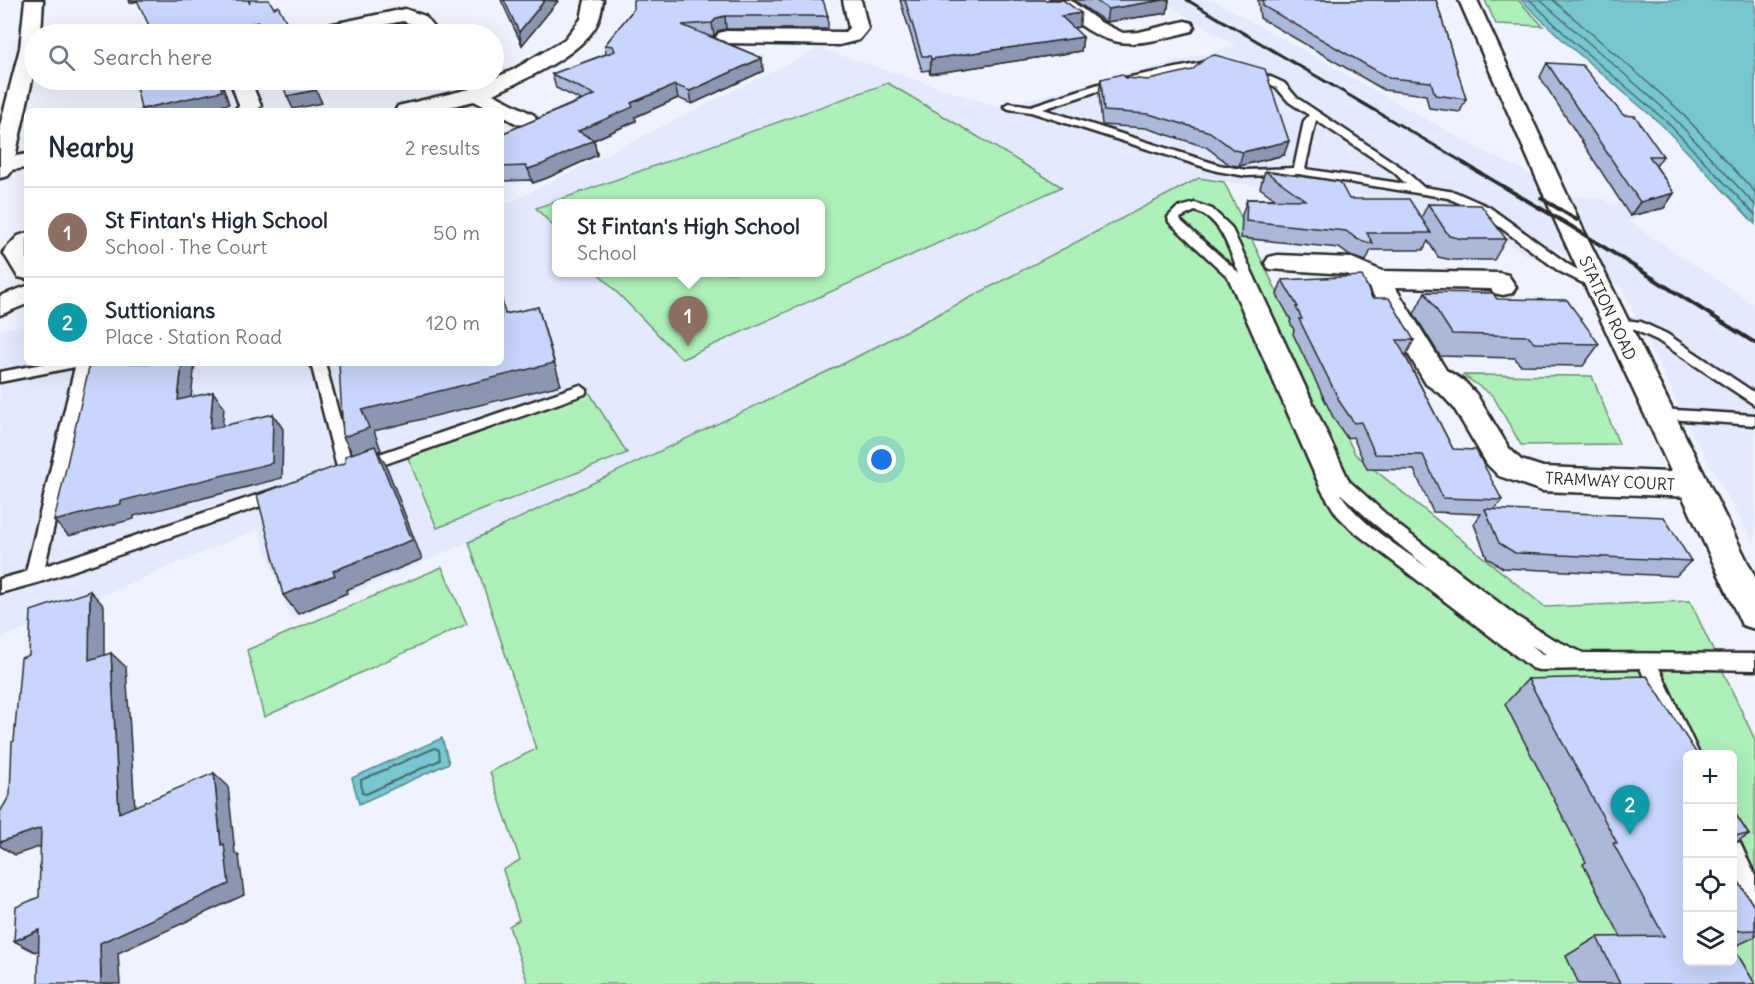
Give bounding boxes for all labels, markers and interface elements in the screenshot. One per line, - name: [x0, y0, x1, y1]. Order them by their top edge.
- search box: [24, 24, 504, 90]
- icon: search: [45, 41, 78, 74]
- text: Search here: [93, 43, 212, 71]
- text: Nearby: [48, 131, 134, 164]
- text: 2 results: [405, 135, 480, 160]
- popup: [552, 199, 825, 277]
- text: St Fintan's High School: [105, 206, 328, 234]
- text: St Fintan's High School: [577, 212, 800, 240]
- text: 1: [64, 220, 71, 245]
- text: 50 m: [433, 220, 480, 245]
- text: School · The Court: [105, 234, 267, 259]
- text: School: [577, 240, 637, 265]
- street label: STATION ROAD: [1575, 253, 1641, 363]
- text: Suttionians: [105, 296, 215, 324]
- pin: 1: [668, 296, 708, 346]
- text: 2: [62, 310, 73, 335]
- text: 120 m: [426, 310, 480, 335]
- text: Place · Station Road: [105, 324, 282, 349]
- your location: [867, 445, 896, 474]
- street label: TRAMWAY COURT: [1545, 468, 1675, 494]
- map controls: [1683, 750, 1737, 966]
- button: +: [1683, 750, 1737, 804]
- pin: 2: [1610, 786, 1650, 835]
- button: −: [1683, 804, 1737, 858]
- button: locate: [1683, 858, 1737, 912]
- button: layers: [1683, 912, 1737, 966]

